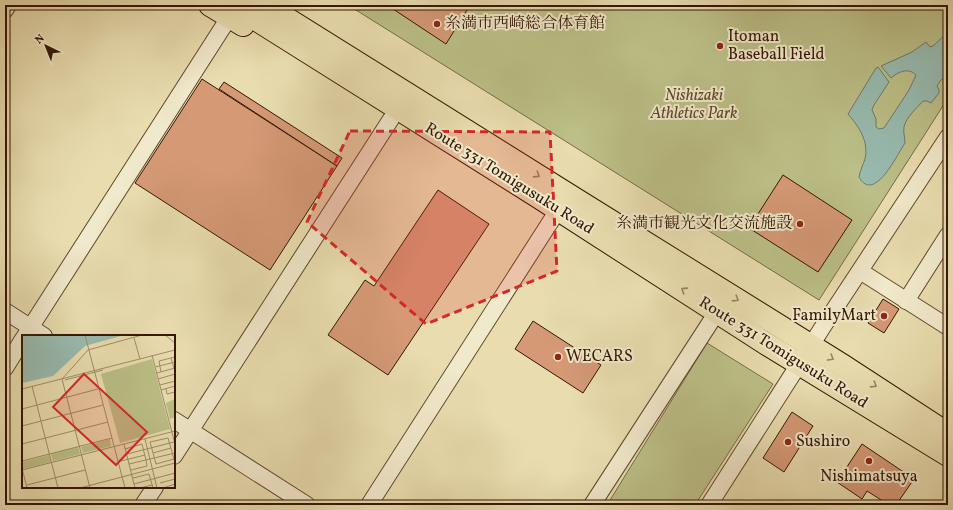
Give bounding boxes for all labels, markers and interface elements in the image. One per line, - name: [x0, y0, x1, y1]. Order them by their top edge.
- place label: 糸満市西崎総合体育館: [445, 13, 605, 35]
- marker: 糸満市西崎総合体育館: [432, 19, 442, 29]
- north arrow: [26, 26, 66, 66]
- place label: Itoman Baseball Field: [728, 26, 825, 66]
- text: N: [32, 32, 48, 48]
- marker: Itoman Baseball Field: [715, 41, 725, 51]
- park label: Nishizaki Athletics Park: [649, 85, 738, 125]
- street label: Route 331 Tomigusuku Road: [420, 118, 598, 240]
- one-way arrow: [533, 170, 540, 178]
- place label: 糸満市観光文化交流施設: [616, 213, 792, 235]
- marker: 糸満市観光文化交流施設: [795, 219, 805, 229]
- one-way arrow: [681, 288, 688, 295]
- street label: Route 331 Tomigusuku Road: [694, 292, 872, 414]
- one-way arrow: [732, 294, 739, 302]
- place label: FamilyMart: [792, 305, 876, 327]
- marker: FamilyMart: [879, 311, 889, 321]
- inset map: [22, 335, 175, 488]
- place label: WECARS: [566, 346, 633, 368]
- marker: WECARS: [553, 352, 563, 362]
- one-way arrow: [827, 353, 834, 360]
- one-way arrow: [870, 380, 877, 388]
- place label: Sushiro: [796, 431, 850, 453]
- marker: Sushiro: [783, 437, 793, 447]
- marker: Nishimatsuya: [864, 456, 874, 466]
- place label: Nishimatsuya: [820, 466, 918, 488]

